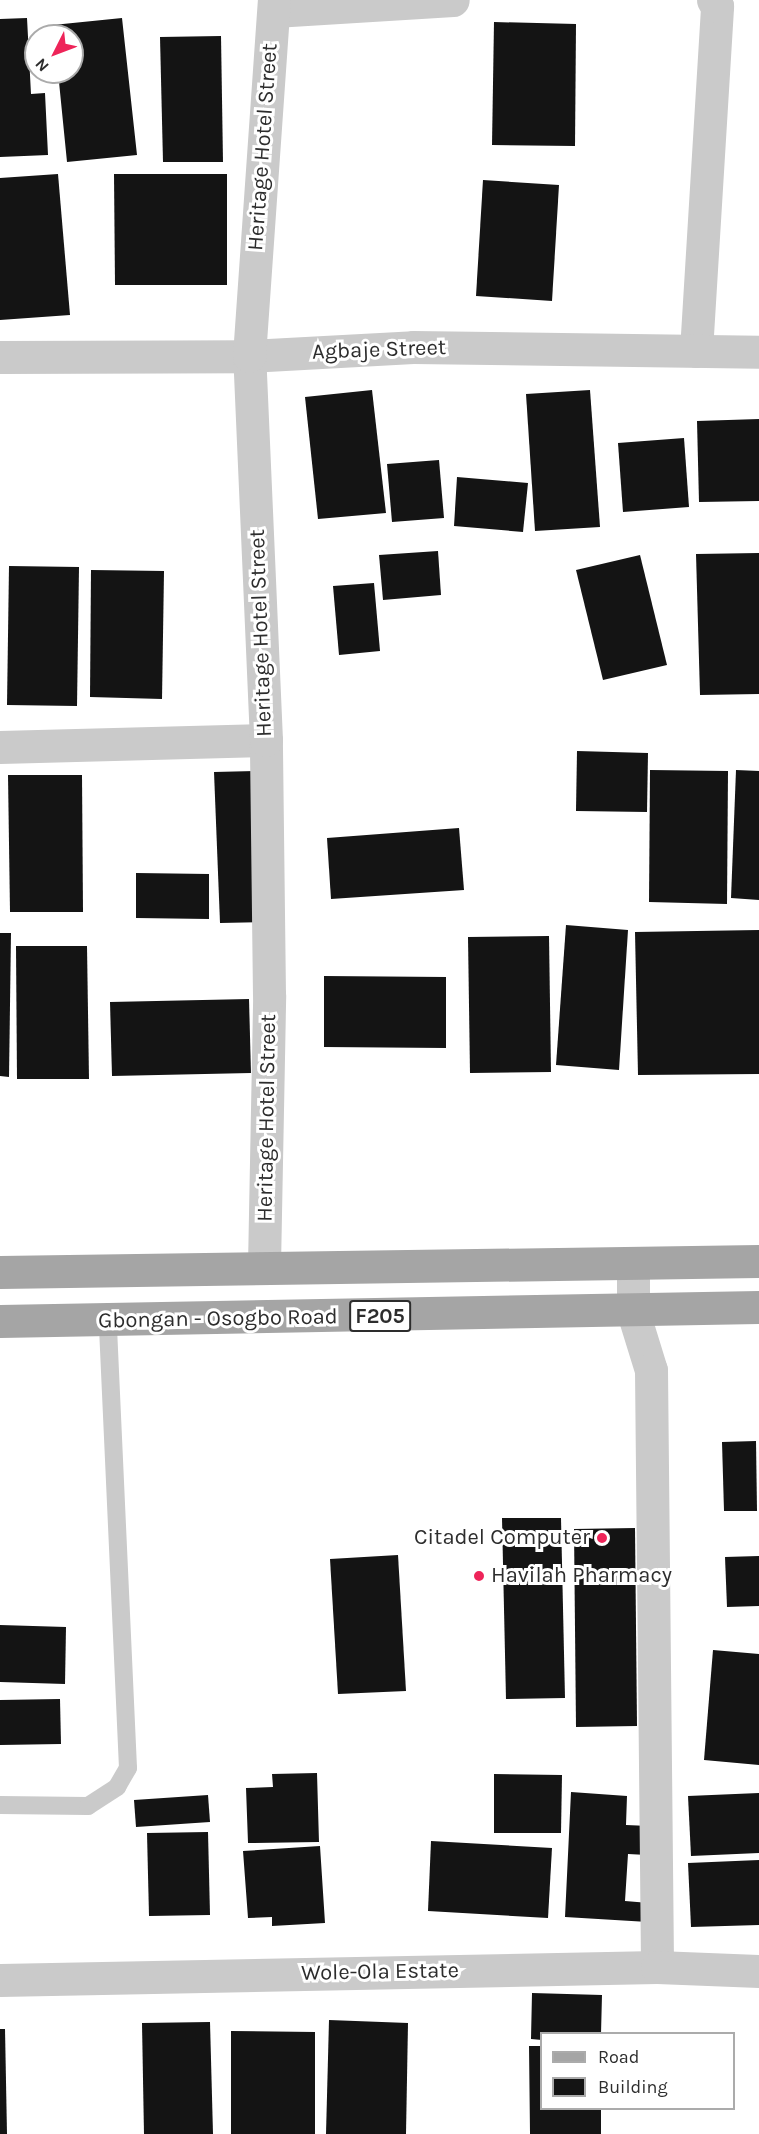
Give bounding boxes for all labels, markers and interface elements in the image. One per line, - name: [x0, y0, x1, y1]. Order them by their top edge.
- north arrow: [24, 24, 84, 84]
- street label: Heritage Hotel Street: [243, 42, 283, 252]
- text: N: [31, 54, 53, 76]
- street label: Agbaje Street: [312, 334, 446, 366]
- street label: Heritage Hotel Street: [244, 529, 278, 737]
- street label: Heritage Hotel Street: [252, 1014, 282, 1222]
- road number: F205: [348, 1298, 412, 1334]
- street label: Gbongan - Osogbo Road: [98, 1304, 338, 1334]
- place label: Citadel Computer: [414, 1525, 590, 1551]
- marker: Citadel Computer: [595, 1531, 609, 1545]
- place label: Havilah Pharmacy: [491, 1563, 672, 1589]
- marker: Havilah Pharmacy: [472, 1569, 486, 1583]
- street label: Wole-Ola Estate: [301, 1957, 459, 1987]
- legend: [540, 2032, 735, 2110]
- text: Road: [598, 2046, 639, 2068]
- text: Building: [598, 2076, 668, 2098]

